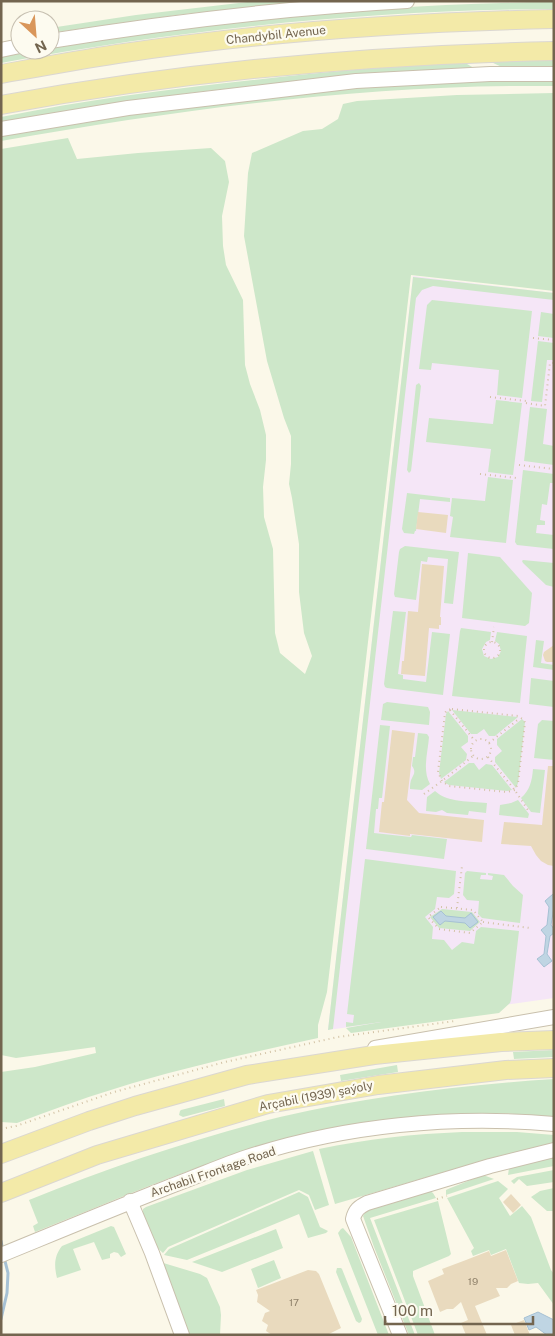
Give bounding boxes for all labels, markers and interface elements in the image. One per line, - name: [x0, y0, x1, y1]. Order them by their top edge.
- north arrow: [10, 10, 60, 60]
- street label: Chandybil Avenue: [225, 23, 327, 47]
- text: N: [32, 37, 49, 56]
- street label: Arçabil (1939) şaýoly: [258, 1078, 375, 1114]
- street label: Archabil Frontage Road: [148, 1144, 278, 1200]
- house number: 19: [468, 1275, 478, 1287]
- scale bar: [385, 1294, 532, 1326]
- house number: 17: [289, 1296, 299, 1308]
- text: 100 m: [392, 1302, 433, 1319]

